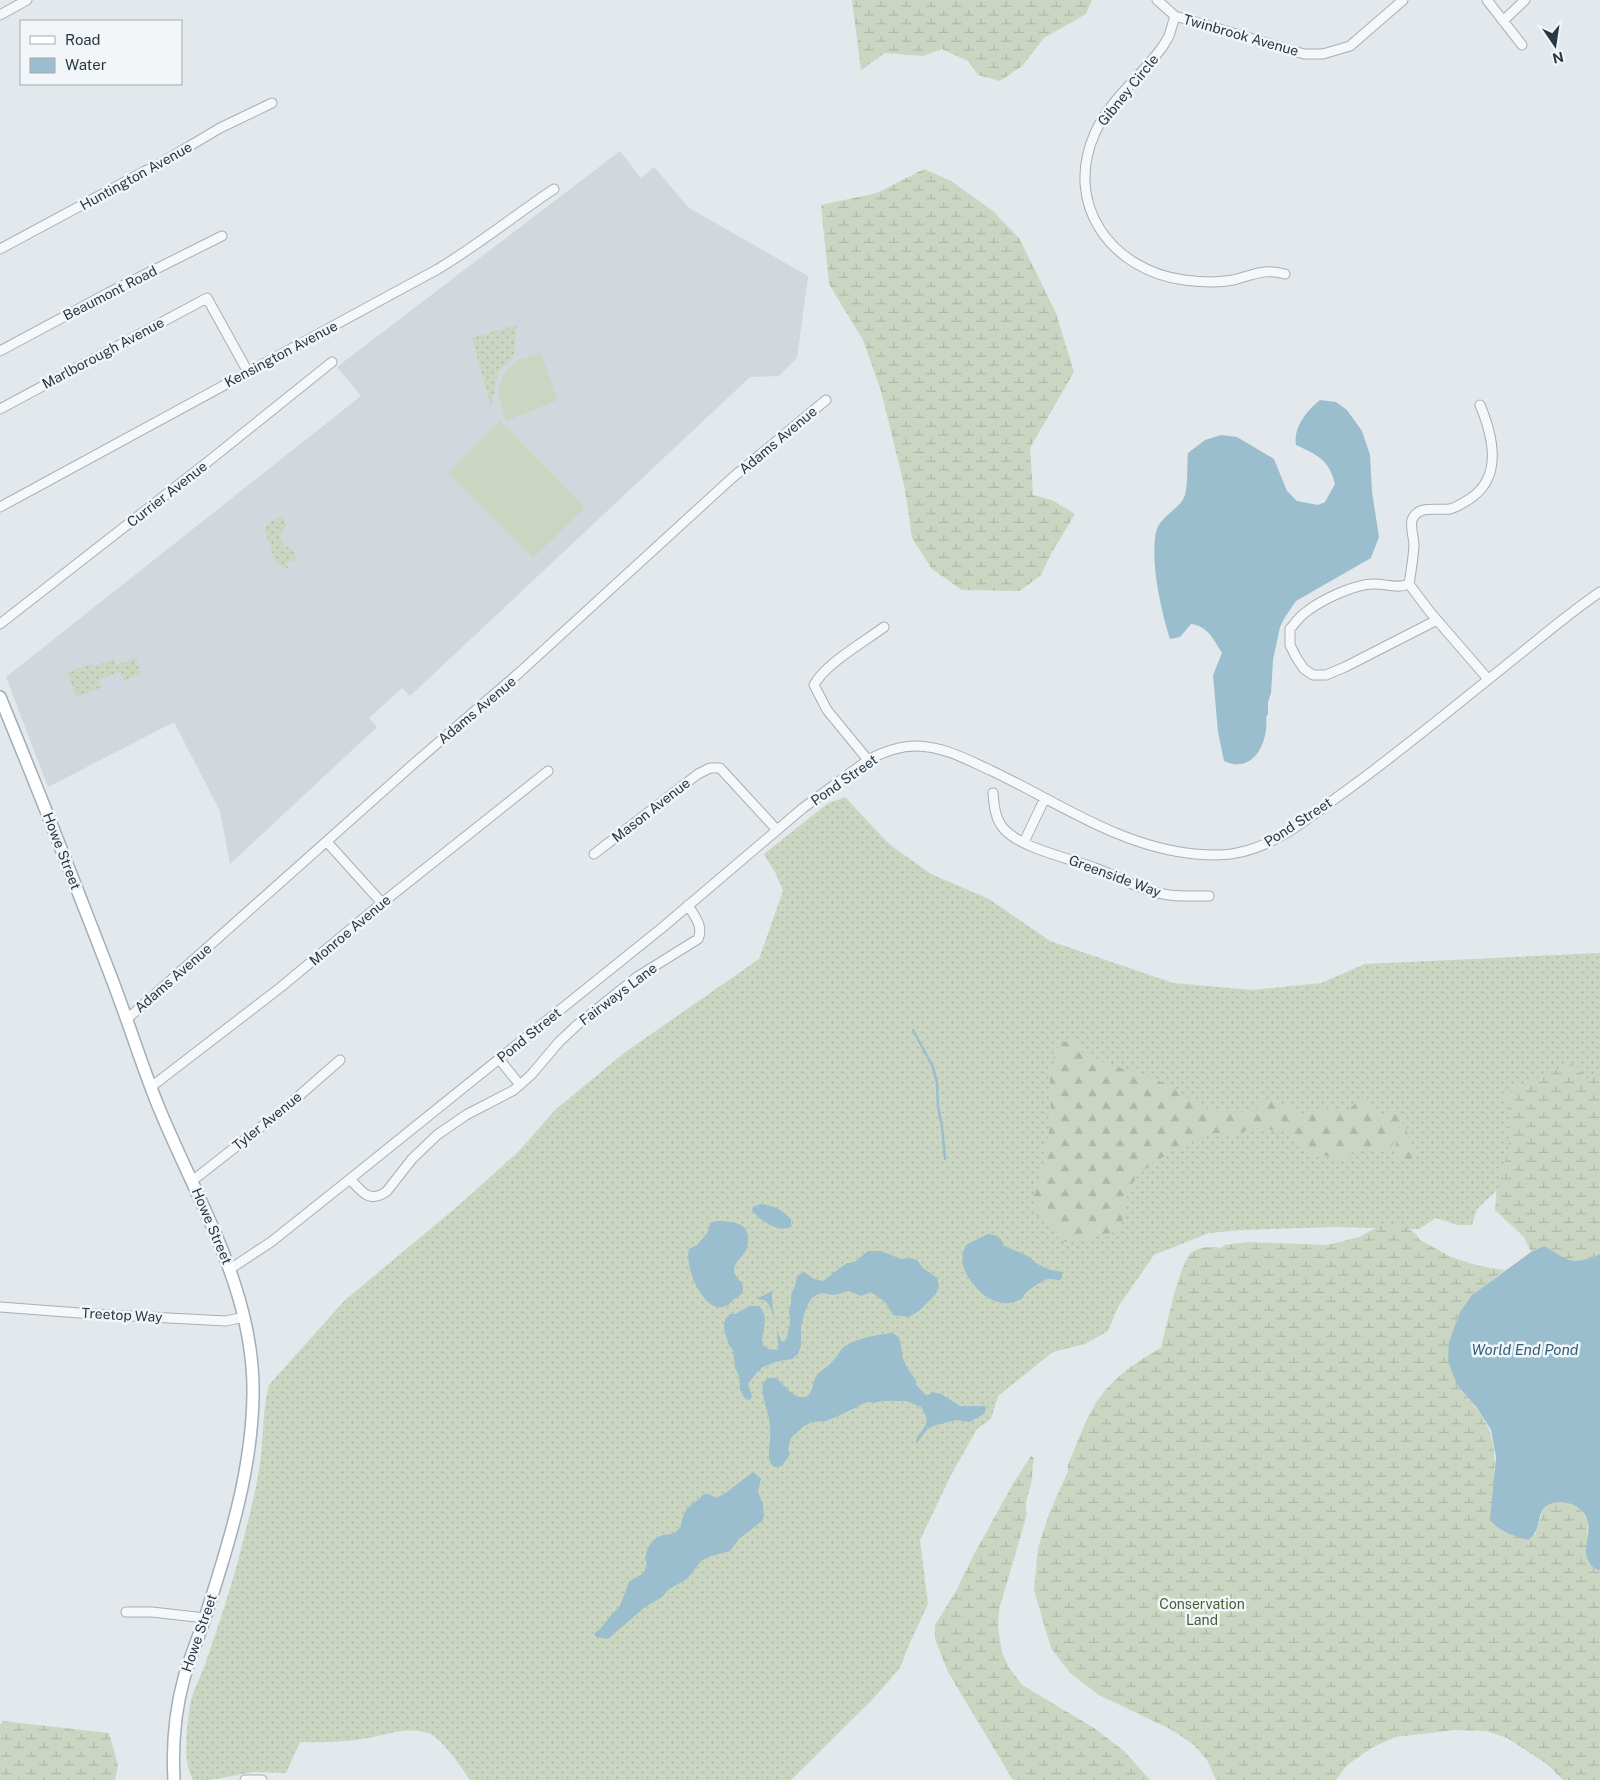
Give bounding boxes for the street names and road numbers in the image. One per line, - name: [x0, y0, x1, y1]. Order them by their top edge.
- street label: Twinbrook Avenue: [1182, 11, 1301, 59]
- street label: Gibney Circle: [1094, 51, 1162, 129]
- street label: Huntington Avenue: [77, 139, 195, 213]
- street label: Beaumont Road: [60, 262, 160, 324]
- street label: Marlborough Avenue: [39, 314, 167, 392]
- street label: Kensington Avenue: [222, 317, 340, 390]
- street label: Adams Avenue: [736, 403, 820, 477]
- street label: Currier Avenue: [124, 458, 210, 530]
- street label: Adams Avenue: [435, 673, 519, 747]
- street label: Pond Street: [808, 751, 880, 809]
- street label: Mason Avenue: [609, 775, 693, 845]
- street label: Pond Street: [1261, 794, 1335, 850]
- street label: Howe Street: [40, 810, 84, 892]
- street label: Greenside Way: [1067, 852, 1164, 900]
- street label: Monroe Avenue: [306, 891, 394, 969]
- street label: Adams Avenue: [131, 940, 215, 1016]
- street label: Fairways Lane: [576, 960, 660, 1028]
- street label: Pond Street: [494, 1004, 564, 1066]
- street label: Tyler Avenue: [229, 1088, 305, 1154]
- street label: Howe Street: [189, 1185, 235, 1267]
- street label: Treetop Way: [81, 1305, 163, 1325]
- street label: Howe Street: [178, 1592, 220, 1674]

